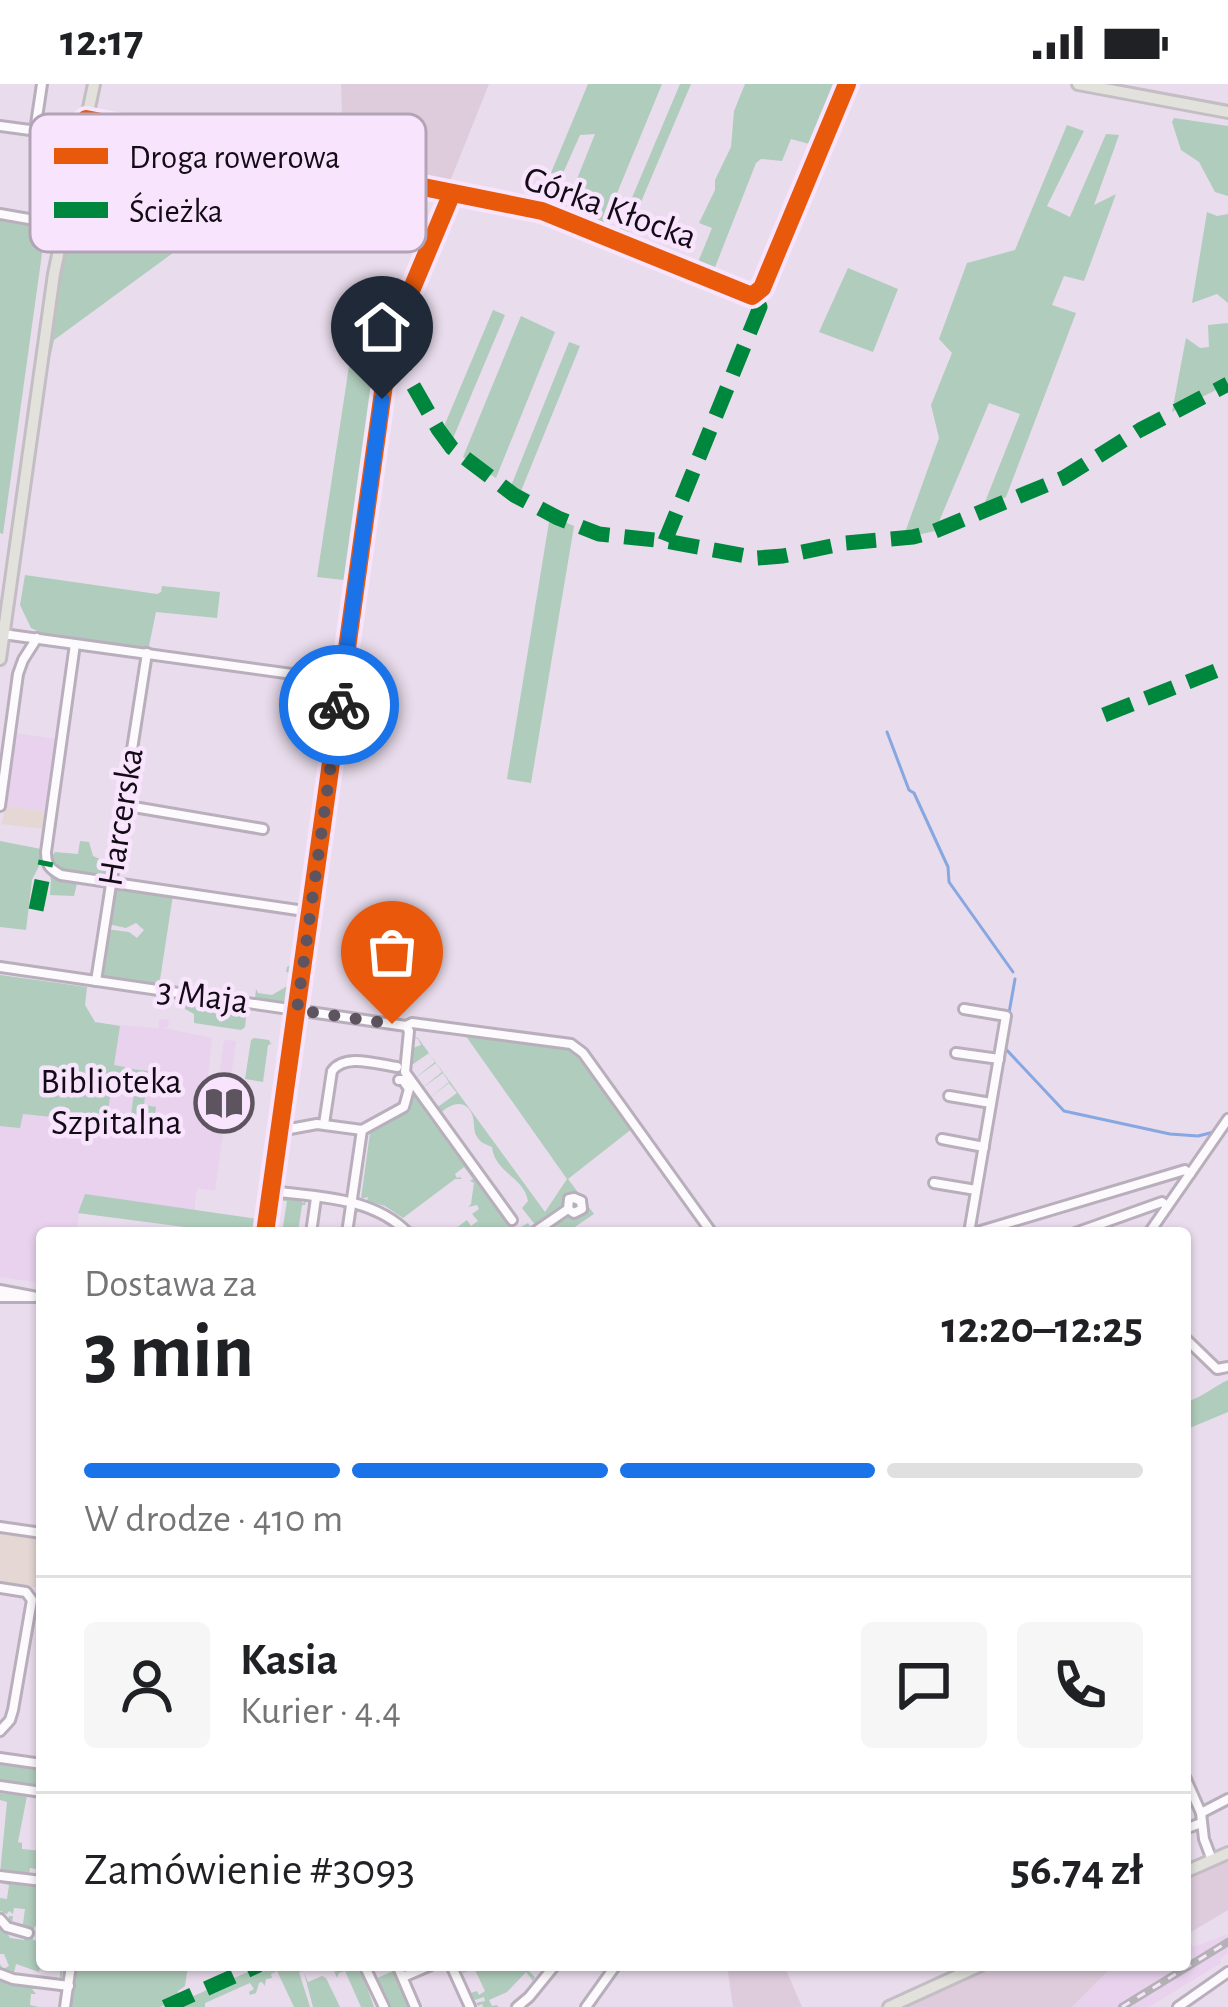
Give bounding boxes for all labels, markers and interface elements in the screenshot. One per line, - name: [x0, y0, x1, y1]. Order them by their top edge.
- text: 12:17: [60, 19, 143, 64]
- legend: [30, 114, 426, 252]
- text: Droga rowerowa: [129, 142, 340, 175]
- street label: Górka Kłocka: [519, 160, 701, 256]
- text: Ścieżka: [129, 191, 223, 229]
- pin: [331, 276, 433, 399]
- icon: home: [349, 294, 415, 360]
- courier: [279, 645, 399, 765]
- icon: bike: [306, 672, 372, 738]
- street label: Harcerska: [92, 745, 150, 889]
- pin: [341, 901, 443, 1024]
- icon: bag: [359, 919, 425, 985]
- street label: 3 Maja: [155, 972, 251, 1020]
- place label: Biblioteka Szpitalna: [40, 1064, 182, 1141]
- library icon: Biblioteka Szpitalna: [193, 1072, 255, 1134]
- text: Dostawa za: [84, 1265, 257, 1304]
- text: 12:20–12:25: [942, 1306, 1143, 1351]
- text: 3 min: [84, 1314, 254, 1392]
- text: W drodze · 410 m: [84, 1500, 343, 1539]
- button: person: [84, 1622, 210, 1748]
- button: chat: [861, 1622, 987, 1748]
- button: phone: [1017, 1622, 1143, 1748]
- text: Kasia: [240, 1638, 338, 1683]
- text: Kurier · 4.4: [240, 1692, 401, 1731]
- text: Zamówienie #3093: [84, 1848, 415, 1893]
- text: 56.74 zł: [1011, 1848, 1143, 1893]

